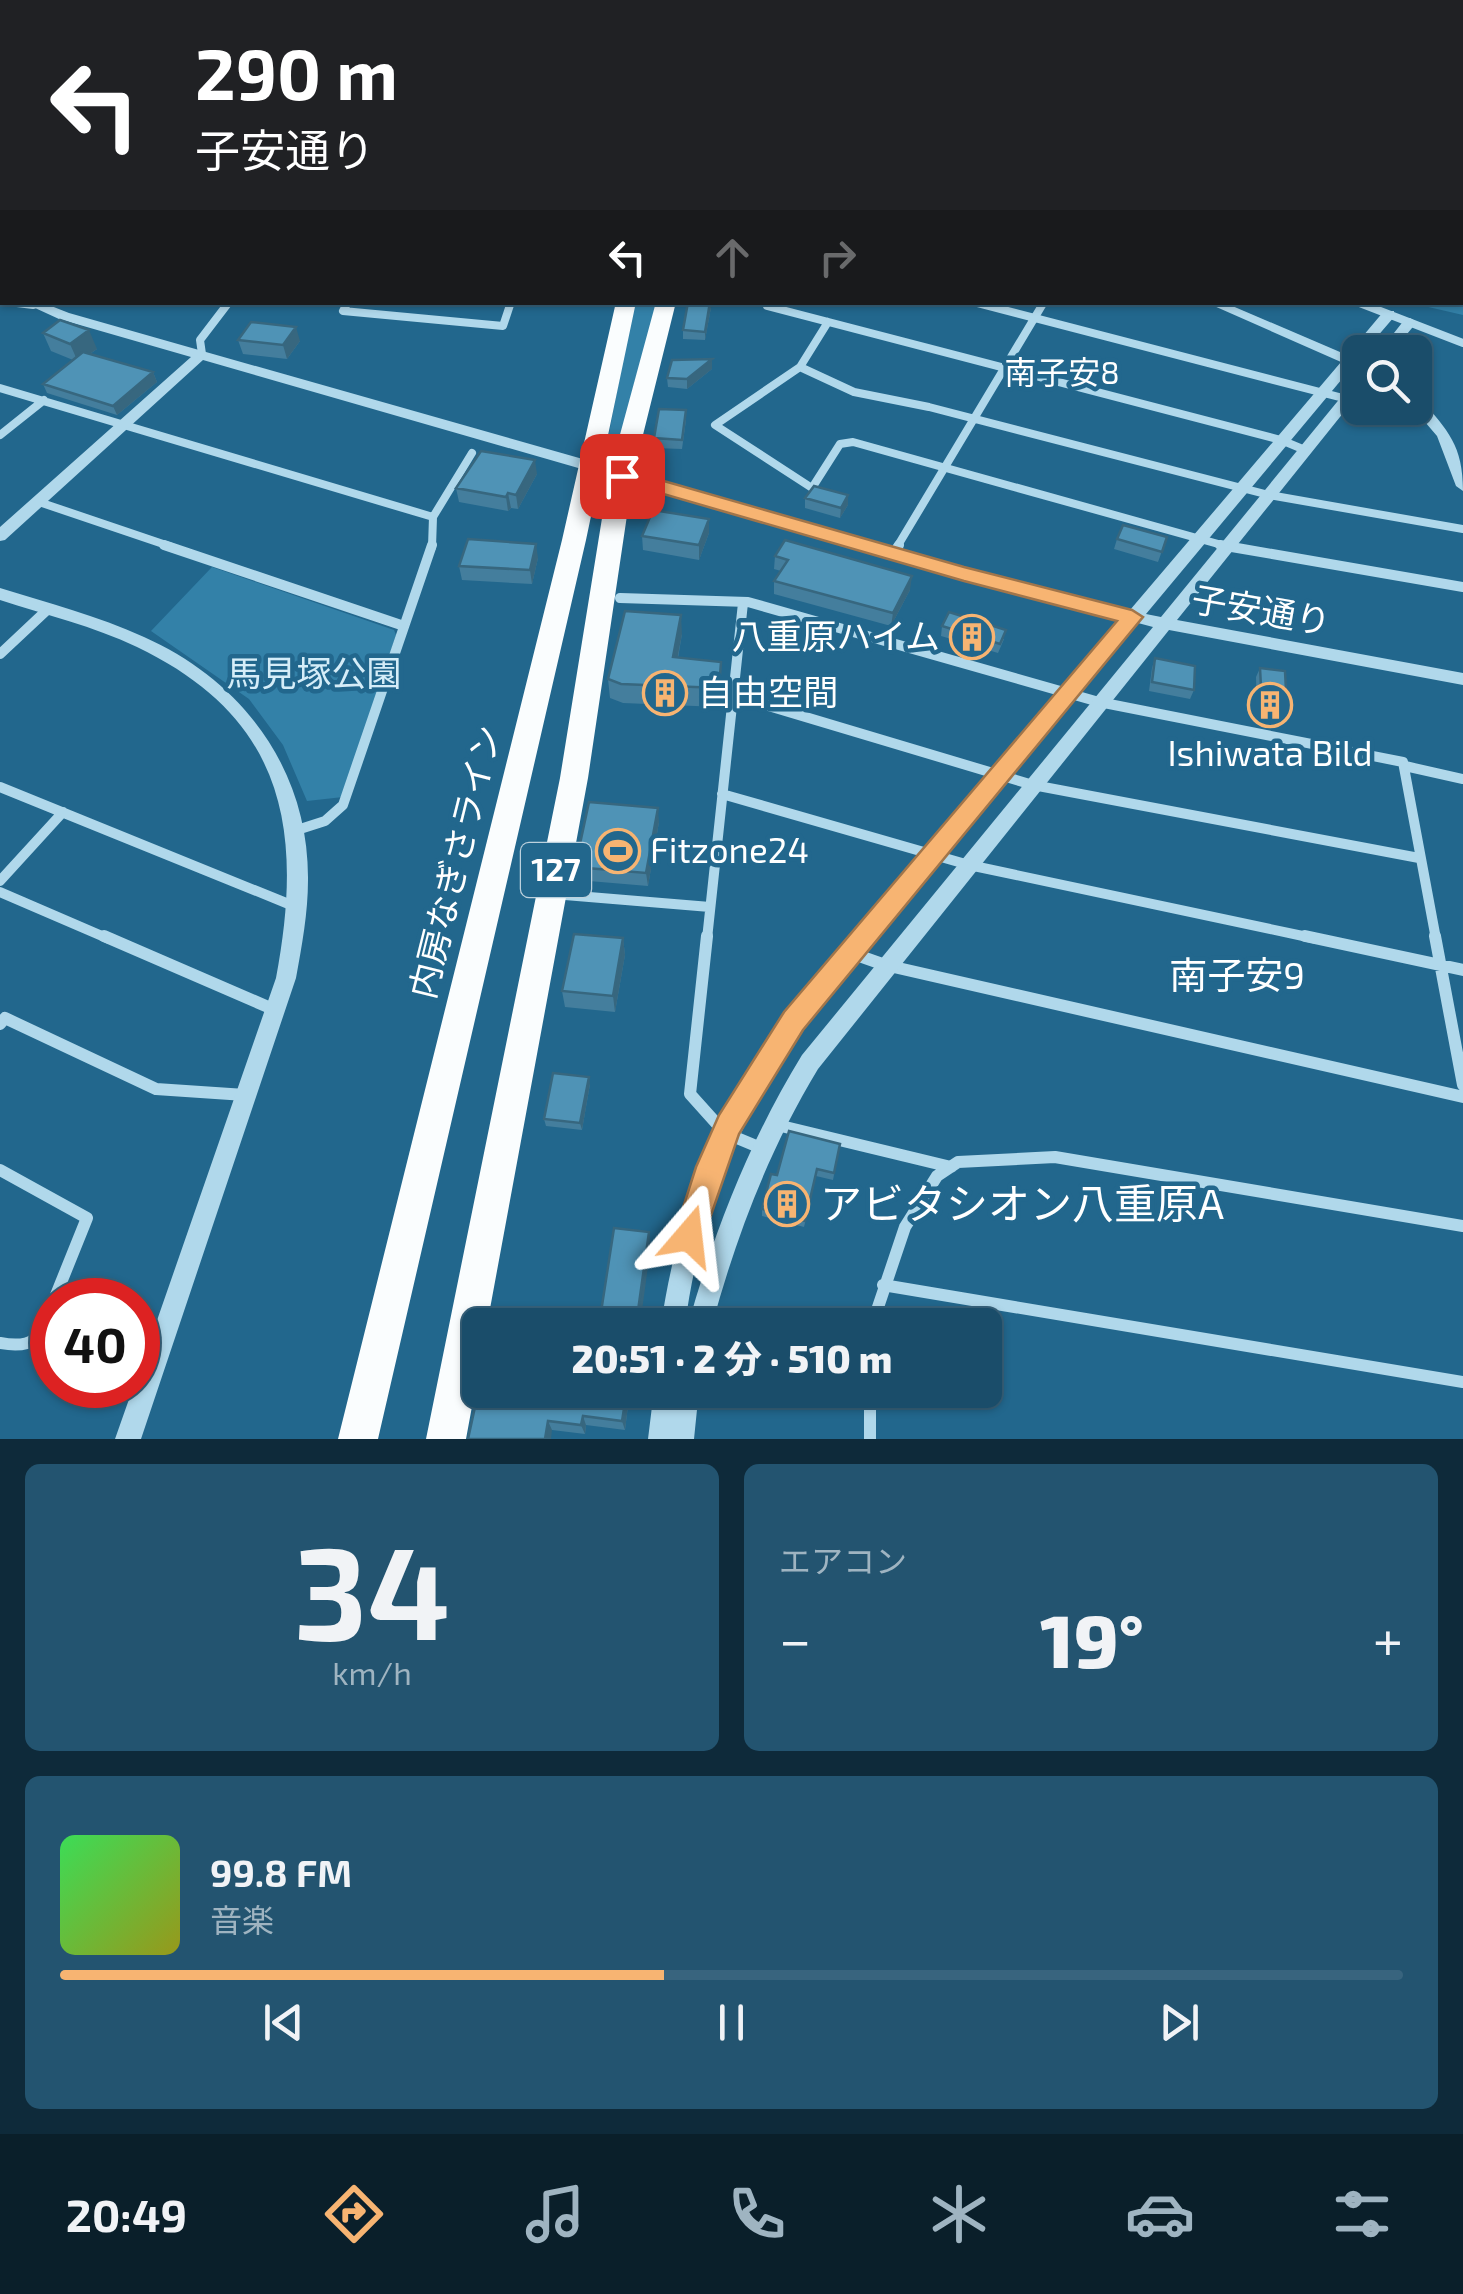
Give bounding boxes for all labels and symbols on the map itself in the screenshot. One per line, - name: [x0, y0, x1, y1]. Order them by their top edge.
- district label: 南子安8: [1004, 352, 1120, 390]
- pin: [580, 434, 665, 519]
- street label: 子安通り: [1189, 576, 1334, 642]
- place label: 八重原ハイム: [731, 614, 940, 656]
- building icon: 八重原ハイム: [949, 614, 995, 660]
- park label: 馬見塚公園: [226, 651, 402, 693]
- building icon: 自由空間: [642, 670, 688, 716]
- place label: 自由空間: [698, 670, 838, 712]
- building icon: Ishiwata Bild: [1247, 682, 1293, 728]
- street label: 内房なぎさライン: [400, 721, 508, 1002]
- place label: Ishiwata Bild: [1167, 731, 1373, 773]
- sports icon: Fitzone24: [595, 828, 641, 874]
- place label: Fitzone24: [650, 828, 809, 870]
- road number: 127: [521, 843, 591, 897]
- district label: 南子安9: [1169, 951, 1305, 997]
- place label: アビタシオン八重原A: [820, 1177, 1224, 1227]
- building icon: アビタシオン八重原A: [764, 1181, 810, 1227]
- position arrow: [637, 1184, 741, 1288]
- speed limit sign: 40: [30, 1278, 160, 1408]

